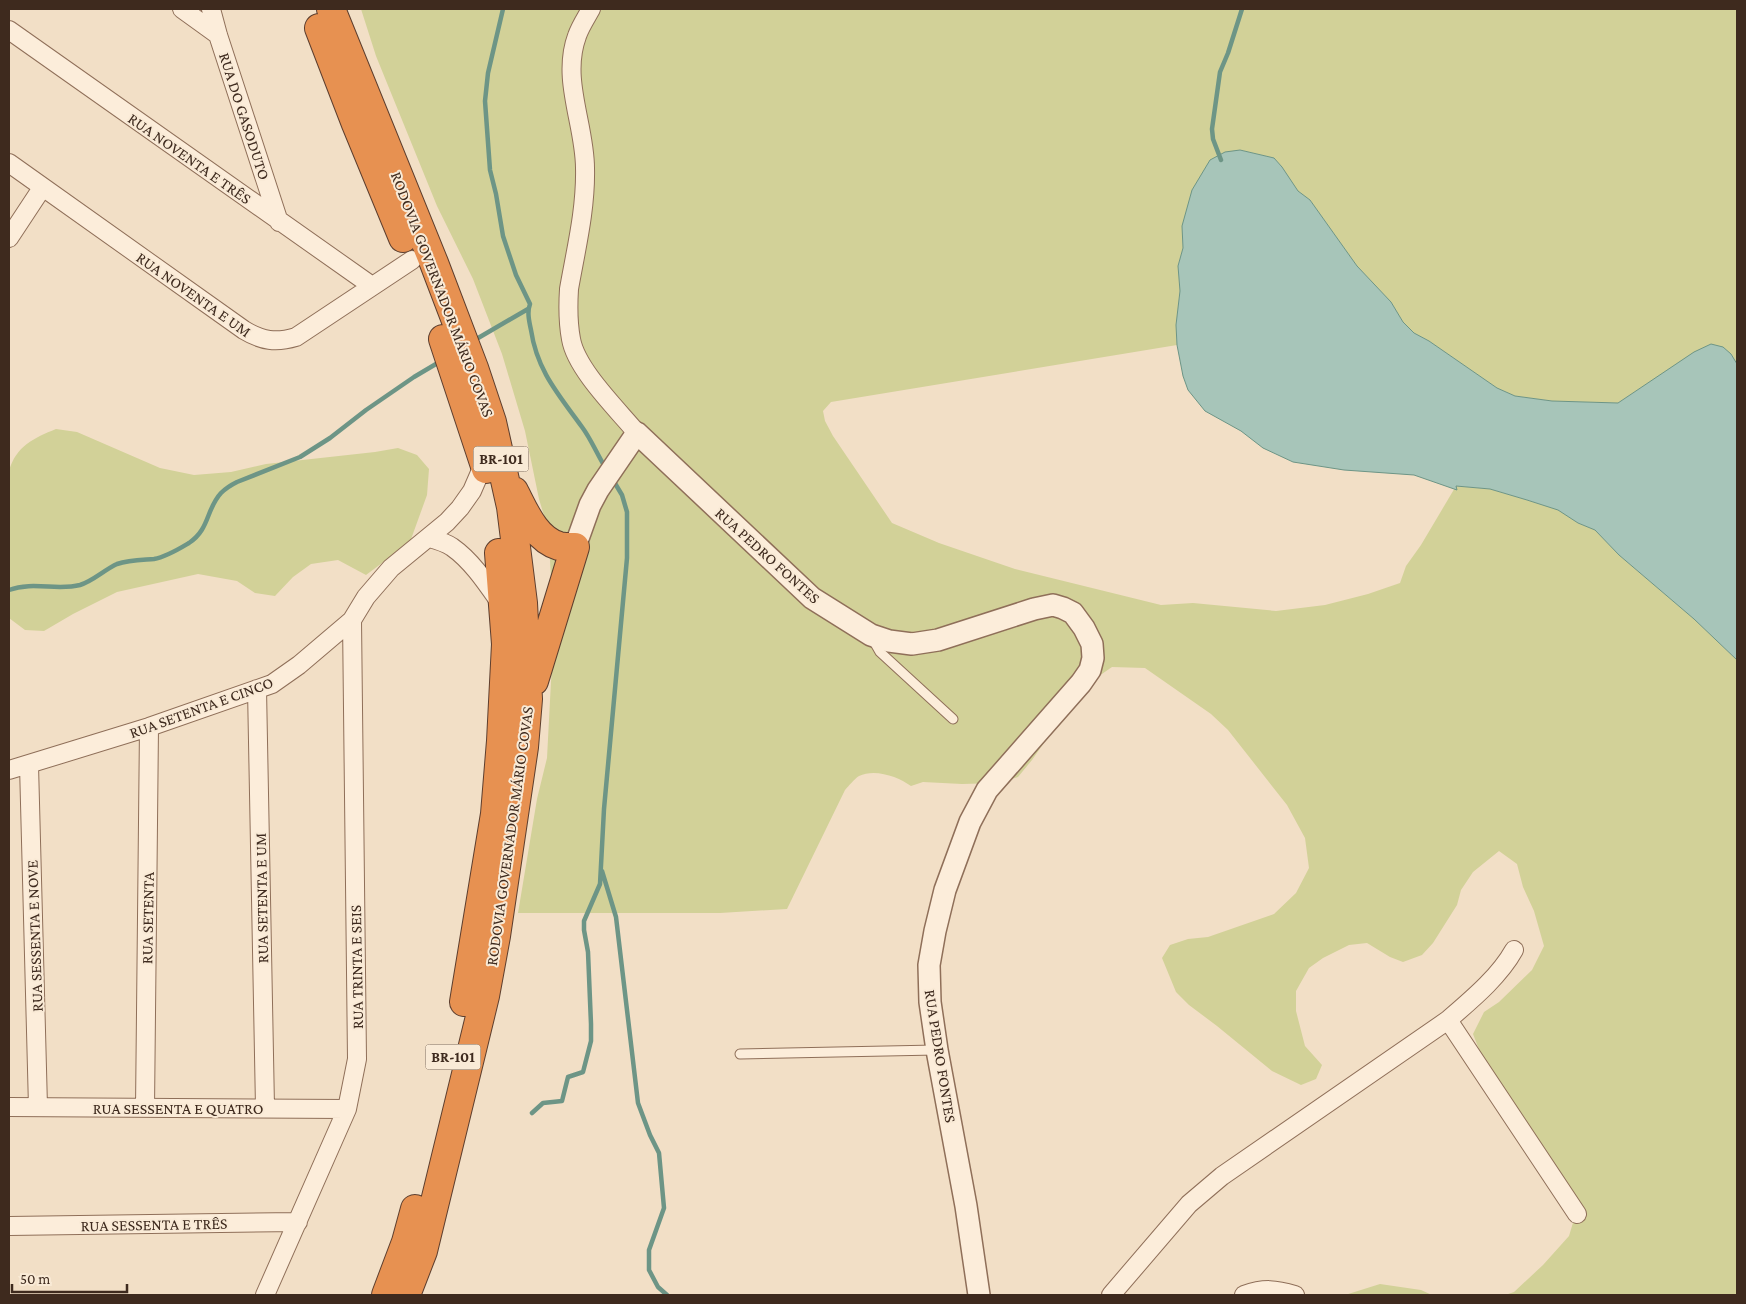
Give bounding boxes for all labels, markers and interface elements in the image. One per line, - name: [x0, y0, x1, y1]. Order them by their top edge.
- street label: RUA DO GASODUTO: [216, 50, 273, 182]
- street label: RUA NOVENTA E TRÊS: [125, 110, 254, 207]
- street label: RODOVIA GOVERNADOR MÁRIO COVAS: [388, 169, 497, 419]
- street label: RUA NOVENTA E UM: [133, 248, 254, 340]
- road number: BR-101: [474, 446, 528, 472]
- street label: RUA PEDRO FONTES: [712, 504, 823, 607]
- street label: RUA SETENTA E CINCO: [127, 674, 275, 741]
- street label: RODOVIA GOVERNADOR MÁRIO COVAS: [483, 705, 536, 967]
- street label: RUA SETENTA E UM: [252, 833, 271, 963]
- street label: RUA SESSENTA E NOVE: [23, 859, 46, 1012]
- street label: RUA SETENTA: [138, 871, 157, 964]
- street label: RUA TRINTA E SEIS: [347, 905, 366, 1029]
- street label: RUA PEDRO FONTES: [922, 988, 959, 1124]
- road number: BR-101: [426, 1044, 480, 1070]
- street label: RUA SESSENTA E QUATRO: [93, 1100, 263, 1117]
- street label: RUA SESSENTA E TRÊS: [80, 1215, 228, 1234]
- scale bar: [12, 1262, 128, 1294]
- text: 50 m: [20, 1271, 50, 1287]

